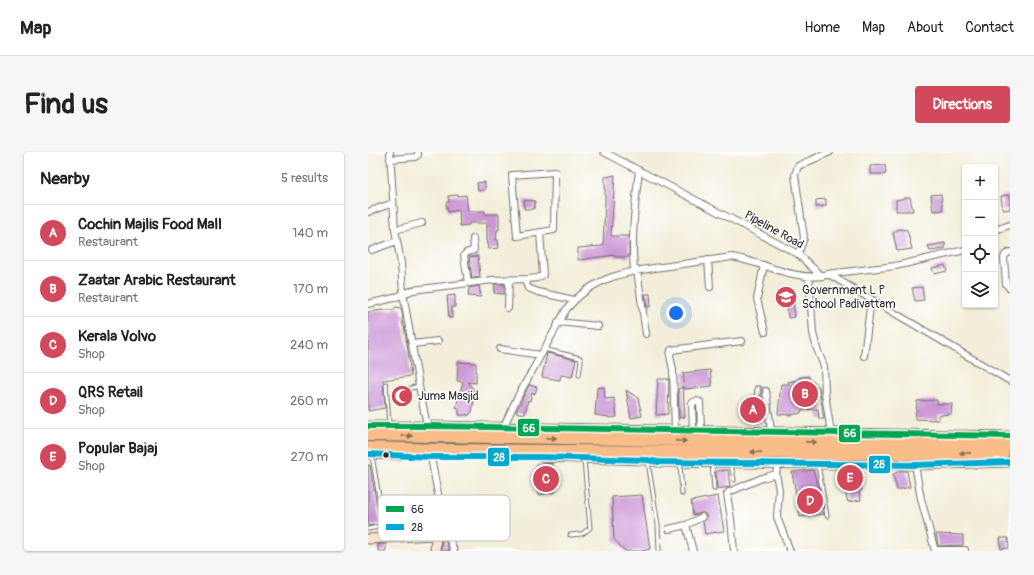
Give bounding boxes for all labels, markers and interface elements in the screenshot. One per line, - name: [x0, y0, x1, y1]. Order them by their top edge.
- text: Map: [20, 16, 51, 40]
- text: Home: [805, 19, 840, 36]
- text: Map: [862, 19, 885, 36]
- text: About: [907, 19, 943, 36]
- text: Contact: [965, 19, 1014, 36]
- button: Directions: [915, 86, 1010, 123]
- text: Find us: [24, 87, 108, 122]
- map controls: [962, 164, 998, 308]
- button: +: [962, 164, 998, 200]
- text: Nearby: [40, 168, 89, 189]
- text: 5 results: [281, 170, 328, 186]
- button: −: [962, 200, 998, 236]
- street label: Pipeline Road: [742, 208, 806, 252]
- text: Cochin Majlis Food Mall: [78, 215, 222, 234]
- text: A: [49, 225, 57, 241]
- text: 140 m: [292, 225, 328, 241]
- text: Restaurant: [78, 234, 138, 250]
- button: locate: [962, 236, 998, 272]
- text: Zaatar Arabic Restaurant: [78, 271, 236, 290]
- button: layers: [962, 272, 998, 308]
- text: B: [49, 281, 57, 297]
- text: 170 m: [293, 281, 328, 297]
- place label: Government L P School Padivattam: [802, 283, 896, 312]
- school or university icon: Government L P School Padivattam: [773, 284, 799, 310]
- text: Restaurant: [78, 290, 138, 306]
- your location: [666, 303, 686, 323]
- text: Kerala Volvo: [78, 327, 156, 346]
- text: C: [49, 337, 57, 353]
- text: 240 m: [290, 337, 328, 353]
- text: Shop: [78, 346, 105, 362]
- pin: B: [792, 379, 818, 409]
- text: QRS Retail: [78, 383, 143, 402]
- mosque icon: Juma Masjid: [389, 383, 415, 409]
- place label: Juma Masjid: [418, 389, 479, 404]
- text: D: [49, 393, 57, 409]
- text: 260 m: [290, 393, 328, 409]
- pin: A: [740, 395, 766, 425]
- text: Shop: [78, 402, 105, 418]
- line badge: 66: [517, 418, 540, 437]
- text: 66: [523, 422, 536, 435]
- line badge: 66: [838, 424, 861, 443]
- text: 66: [844, 427, 857, 440]
- one-way arrow: [401, 432, 413, 439]
- one-way arrow: [545, 435, 558, 441]
- one-way arrow: [675, 437, 687, 444]
- text: Popular Bajaj: [78, 439, 158, 458]
- one-way arrow: [805, 439, 818, 445]
- line badge: 28: [487, 447, 510, 467]
- text: E: [50, 449, 56, 465]
- text: 270 m: [291, 449, 328, 465]
- one-way arrow: [749, 449, 762, 455]
- unlabelled marker: [381, 450, 391, 460]
- one-way arrow: [959, 450, 971, 457]
- text: 28: [493, 451, 505, 464]
- line badge: 28: [868, 455, 891, 474]
- text: Shop: [78, 458, 105, 474]
- text: 28: [873, 458, 885, 471]
- pin: E: [837, 463, 863, 493]
- pin: C: [533, 464, 559, 494]
- pin: D: [797, 486, 823, 516]
- legend: [378, 495, 510, 541]
- text: 66: [411, 503, 424, 516]
- text: 28: [411, 521, 423, 534]

